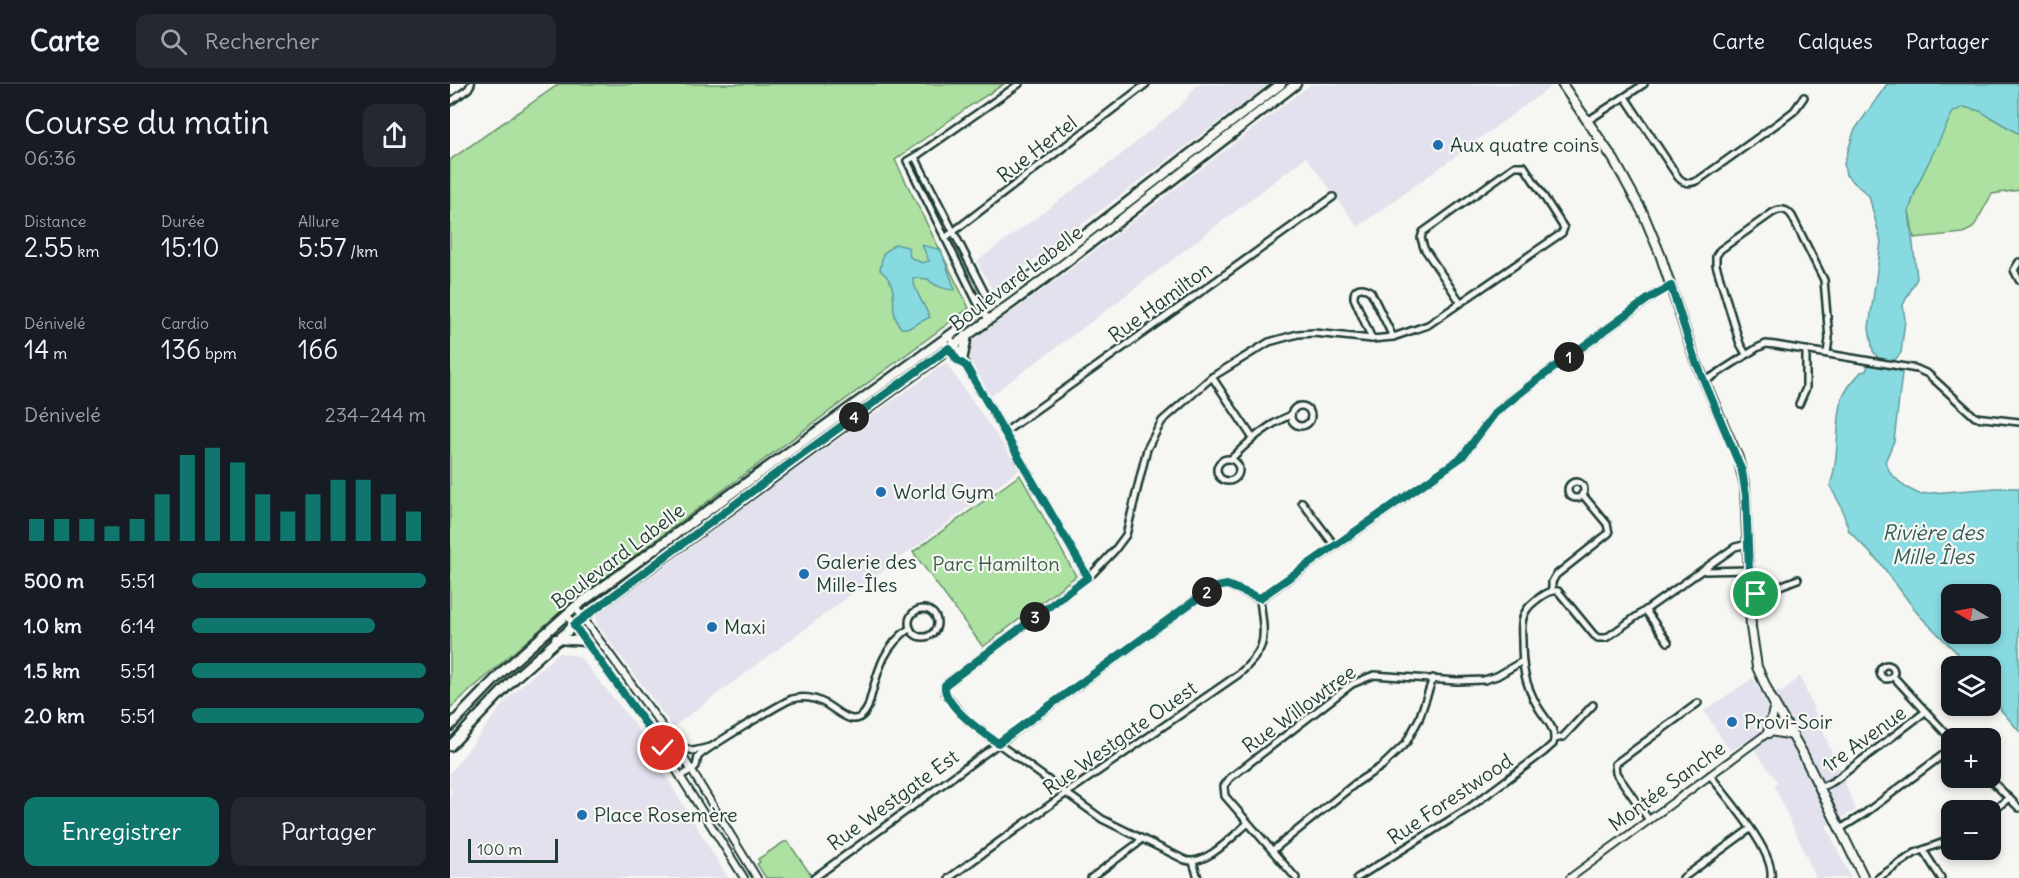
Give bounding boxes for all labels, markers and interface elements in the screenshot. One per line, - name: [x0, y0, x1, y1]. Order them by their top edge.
- search box: [136, 14, 556, 68]
- text: Carte: [30, 23, 100, 59]
- icon: search: [157, 25, 190, 58]
- text: Rechercher: [205, 27, 320, 55]
- text: Carte: [1712, 28, 1765, 55]
- text: Calques: [1798, 28, 1873, 55]
- text: Partager: [1906, 28, 1989, 55]
- text: Course du matin: [24, 101, 269, 143]
- button: share: [363, 104, 426, 167]
- street label: Rue Hertel: [992, 110, 1082, 188]
- place label: Aux quatre coins: [1450, 132, 1599, 157]
- marker: Aux quatre coins: [1431, 138, 1445, 152]
- text: 06:36: [24, 145, 76, 170]
- text: Distance: [24, 211, 86, 231]
- text: Durée: [161, 211, 205, 231]
- text: Allure: [298, 211, 339, 231]
- street label: Boulevard Labelle: [944, 219, 1087, 336]
- text: 2.55: [24, 231, 74, 264]
- text: 15:10: [161, 231, 220, 264]
- text: 5:57: [298, 231, 347, 264]
- text: km: [74, 241, 100, 261]
- text: /km: [347, 241, 378, 261]
- street label: Rue Hamilton: [1103, 256, 1216, 347]
- text: Dénivelé: [24, 313, 85, 333]
- text: Cardio: [161, 313, 209, 333]
- text: kcal: [298, 313, 327, 333]
- text: 14: [24, 333, 49, 366]
- text: 136: [161, 333, 201, 366]
- text: 166: [298, 333, 338, 366]
- pin: 1: [1554, 342, 1584, 372]
- text: m: [49, 343, 67, 363]
- text: bpm: [201, 343, 237, 363]
- text: 1: [1566, 347, 1572, 367]
- text: Dénivelé: [24, 402, 101, 427]
- text: 234–244 m: [325, 402, 426, 427]
- pin: 4: [839, 402, 869, 432]
- text: 4: [849, 407, 859, 427]
- place label: World Gym: [893, 479, 994, 504]
- marker: World Gym: [874, 485, 888, 499]
- street label: Boulevard Labelle: [546, 497, 689, 614]
- water label: Rivière des Mille Îles: [1882, 519, 1985, 570]
- place label: Galerie des Mille-Îles: [816, 549, 917, 597]
- park label: Parc Hamilton: [932, 551, 1060, 576]
- marker: Galerie des Mille-Îles: [797, 567, 811, 581]
- text: 500 m: [24, 568, 84, 593]
- text: 5:51: [120, 568, 155, 593]
- pin: [1730, 568, 1781, 619]
- pin: 2: [1192, 577, 1222, 607]
- icon: arrive: [1739, 577, 1772, 610]
- text: 2: [1203, 582, 1211, 602]
- north arrow: [1941, 584, 2001, 644]
- map controls: [1941, 584, 2001, 860]
- pin: 3: [1020, 602, 1050, 632]
- text: 3: [1030, 607, 1040, 627]
- text: 1.0 km: [24, 613, 82, 638]
- text: 6:14: [120, 613, 156, 638]
- place label: Maxi: [724, 614, 766, 639]
- marker: Maxi: [705, 620, 719, 634]
- button: layers: [1941, 656, 2001, 716]
- text: 1.5 km: [24, 658, 80, 683]
- text: 5:51: [120, 658, 155, 683]
- street label: Rue Willowtree: [1237, 659, 1360, 758]
- street label: Rue Westgate Ouest: [1038, 675, 1202, 800]
- street label: 1re Avenue: [1817, 700, 1911, 778]
- text: 2.0 km: [24, 703, 85, 728]
- text: 5:51: [120, 703, 155, 728]
- place label: Provi-Soir: [1744, 709, 1832, 734]
- marker: Provi-Soir: [1725, 715, 1739, 729]
- pin: [637, 722, 688, 773]
- button: +: [1941, 728, 2001, 788]
- icon: check: [646, 731, 679, 764]
- street label: Montée Sanche: [1603, 735, 1730, 836]
- street label: Rue Westgate Est: [822, 743, 963, 856]
- street label: Rue Forestwood: [1382, 747, 1517, 850]
- button: Enregistrer: [24, 797, 219, 866]
- button: Partager: [231, 797, 426, 866]
- button: −: [1941, 800, 2001, 860]
- place label: Place Rosemère: [594, 802, 738, 827]
- marker: Place Rosemère: [575, 808, 589, 822]
- scale bar: [468, 836, 558, 864]
- text: 100 m: [477, 839, 522, 859]

